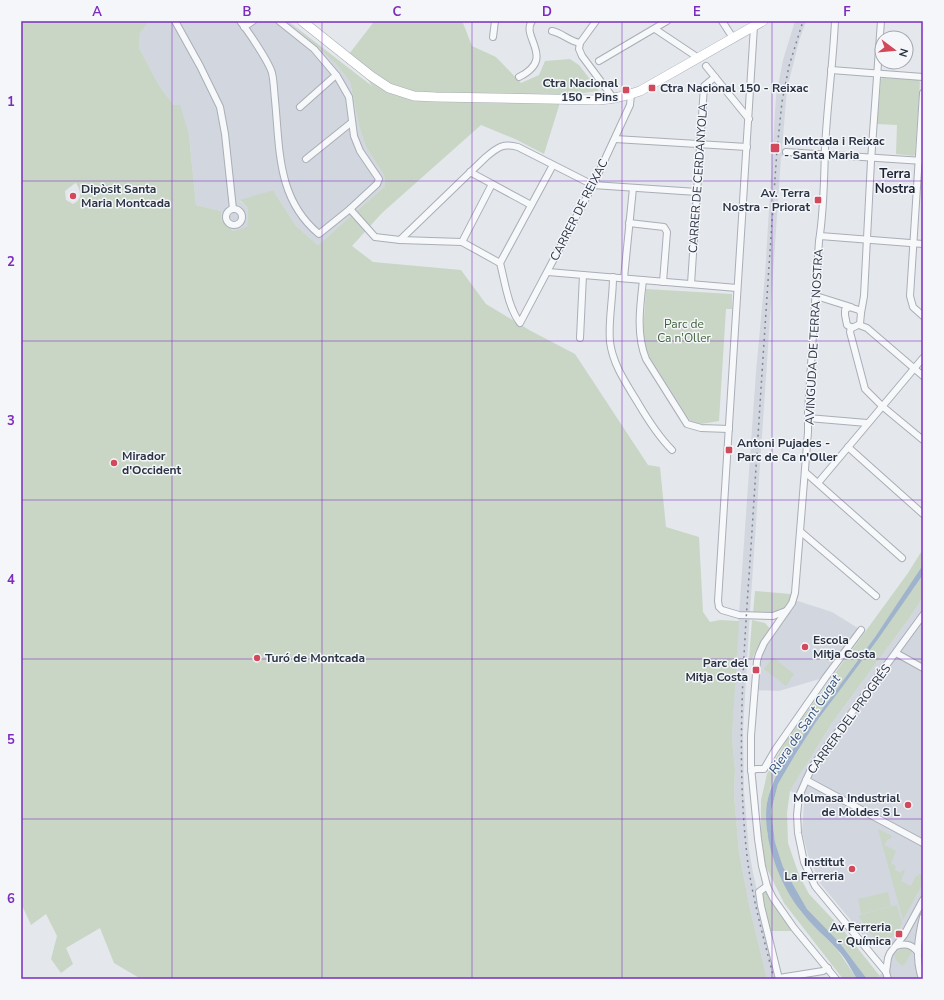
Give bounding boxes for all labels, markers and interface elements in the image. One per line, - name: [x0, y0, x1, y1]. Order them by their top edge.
- text: A: [92, 3, 102, 21]
- text: B: [243, 3, 252, 21]
- text: C: [393, 3, 402, 21]
- text: D: [542, 3, 552, 21]
- text: E: [693, 3, 701, 21]
- text: F: [843, 3, 851, 21]
- north arrow: [874, 30, 914, 70]
- text: N: [895, 47, 911, 59]
- place label: Ctra Nacional 150 - Pins: [542, 75, 618, 105]
- place label: Ctra Nacional 150 - Reixac: [660, 80, 809, 96]
- marker: Ctra Nacional 150 - Reixac: [647, 83, 657, 93]
- marker: Ctra Nacional 150 - Pins: [621, 85, 631, 95]
- text: 1: [7, 93, 15, 111]
- street label: CARRER DE CERDANYOLA: [685, 102, 711, 253]
- place label: Montcada i Reixac - Santa Maria: [784, 133, 885, 163]
- marker: Montcada i Reixac - Santa Maria: [769, 142, 781, 154]
- street label: CARRER DE REIXAC: [546, 156, 612, 264]
- district label: Terra Nostra: [875, 165, 915, 198]
- place label: Dipòsit Santa Maria Montcada: [81, 181, 170, 211]
- place label: Av. Terra Nostra - Priorat: [723, 185, 810, 215]
- marker: Dipòsit Santa Maria Montcada: [68, 191, 78, 201]
- marker: Av. Terra Nostra - Priorat: [813, 195, 823, 205]
- street label: AVINGUDA DE TERRA NOSTRA: [801, 248, 827, 426]
- text: 2: [7, 253, 15, 271]
- park label: Parc de Ca n'Oller: [657, 316, 712, 346]
- text: 3: [7, 412, 15, 430]
- place label: Antoni Pujades - Parc de Ca n'Oller: [737, 435, 838, 465]
- marker: Antoni Pujades - Parc de Ca n'Oller: [724, 445, 734, 455]
- place label: Mirador d'Occident: [122, 448, 182, 478]
- marker: Mirador d'Occident: [109, 458, 119, 468]
- text: 4: [7, 571, 15, 589]
- place label: Escola Mitja Costa: [813, 632, 876, 662]
- marker: Escola Mitja Costa: [800, 642, 810, 652]
- place label: Turó de Montcada: [265, 650, 365, 666]
- marker: Turó de Montcada: [252, 653, 262, 663]
- place label: Parc del Mitja Costa: [685, 655, 748, 685]
- street label: CARRER DEL PROGRÉS: [804, 661, 894, 777]
- marker: Parc del Mitja Costa: [751, 665, 761, 675]
- water label: Riera de Sant Cugat: [765, 671, 845, 778]
- text: 5: [7, 731, 15, 749]
- place label: Molmasa Industrial de Moldes S L: [793, 790, 900, 820]
- marker: Molmasa Industrial de Moldes S L: [903, 800, 913, 810]
- place label: Institut La Ferreria: [784, 854, 844, 884]
- marker: Institut La Ferreria: [847, 864, 857, 874]
- text: 6: [7, 890, 15, 908]
- place label: Av Ferreria - Química: [830, 919, 891, 949]
- marker: Av Ferreria - Química: [894, 929, 904, 939]

